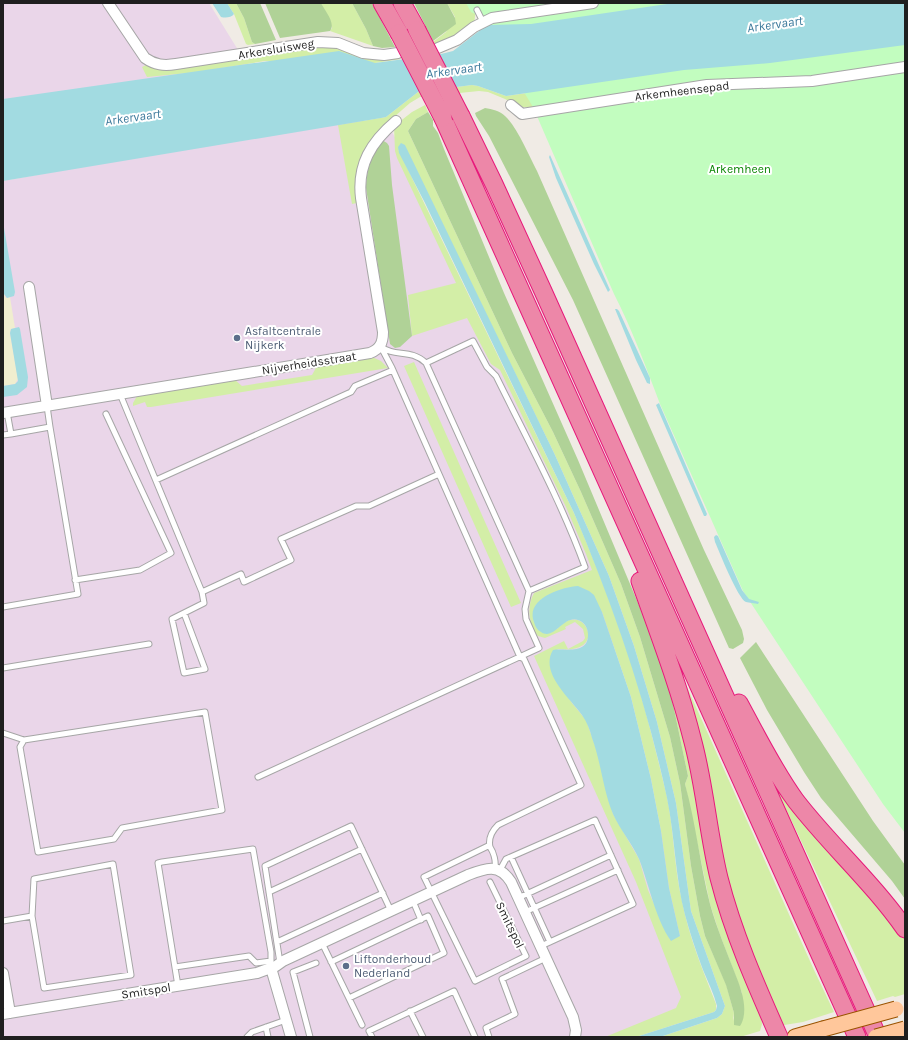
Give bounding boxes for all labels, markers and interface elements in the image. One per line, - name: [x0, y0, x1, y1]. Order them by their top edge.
- water label: Arkervaart: [746, 13, 804, 35]
- street label: Arkersluisweg: [237, 36, 315, 62]
- water label: Arkervaart: [425, 59, 483, 81]
- street label: Arkemheensepad: [634, 78, 730, 104]
- water label: Arkervaart: [104, 106, 162, 128]
- park label: Arkemheen: [709, 162, 771, 176]
- place label: Asfaltcentrale Nijkerk: [245, 324, 321, 352]
- marker: Asfaltcentrale Nijkerk: [232, 333, 242, 343]
- street label: Nijverheidsstraat: [261, 349, 358, 377]
- street label: Smitspol: [493, 900, 527, 950]
- place label: Liftonderhoud Nederland: [354, 952, 431, 980]
- marker: Liftonderhoud Nederland: [341, 961, 351, 971]
- street label: Smitspol: [120, 980, 172, 1002]

